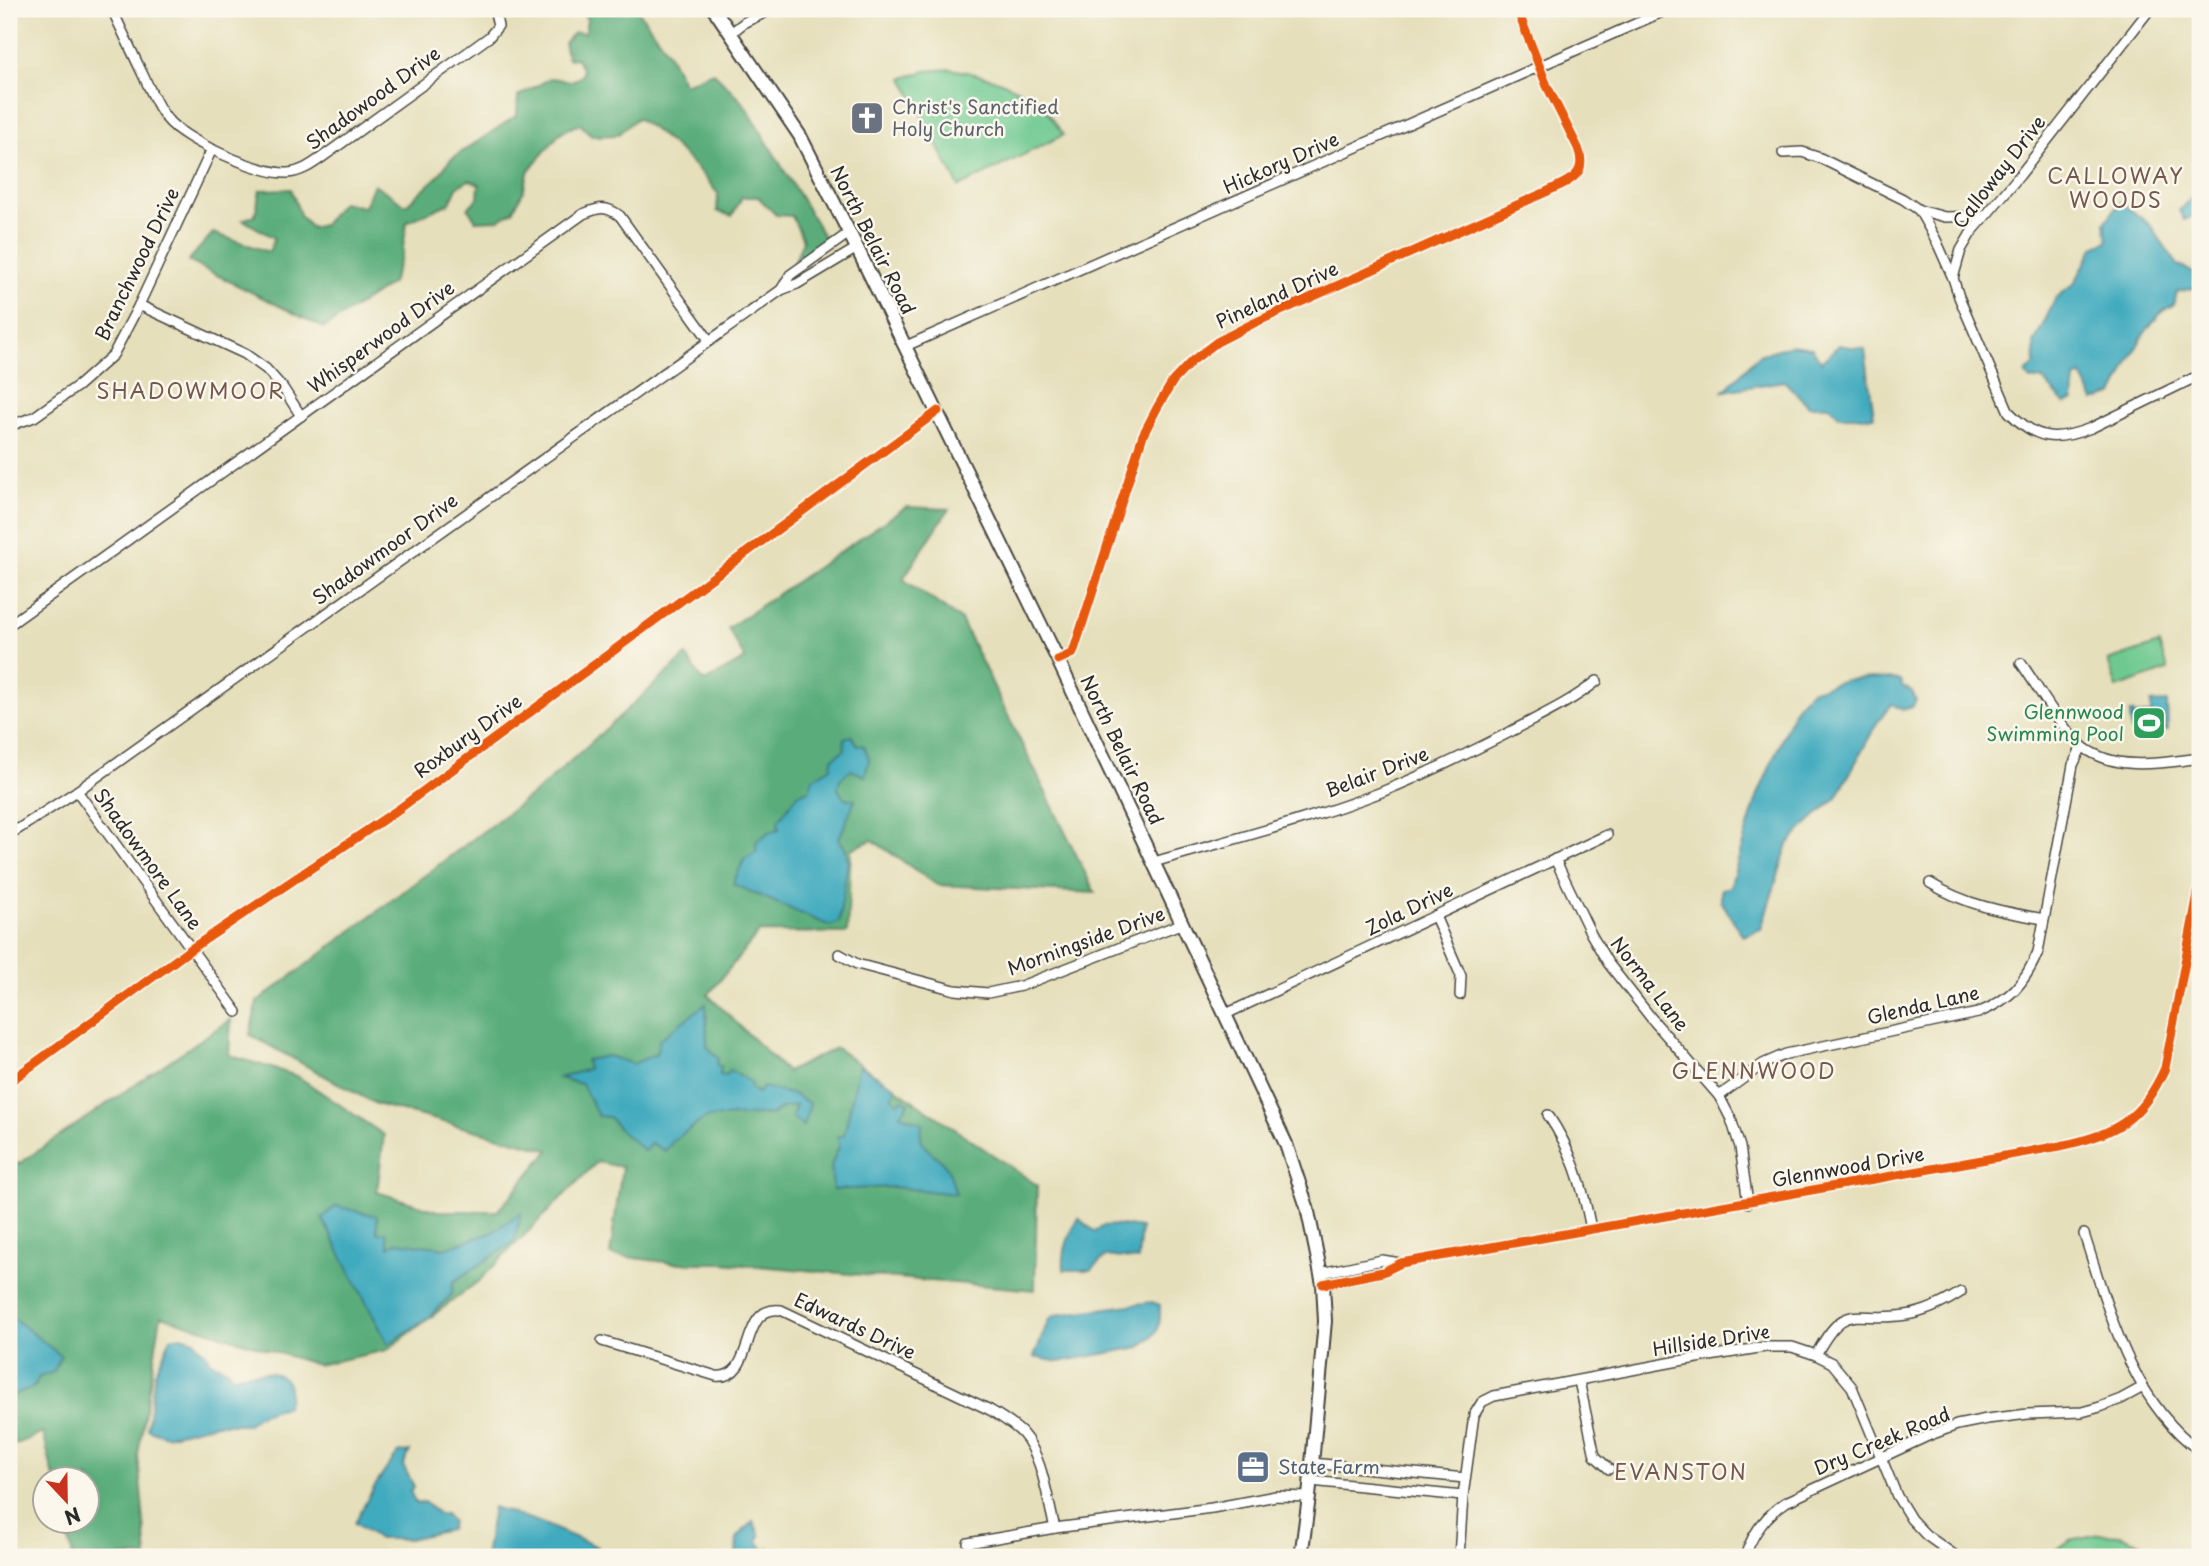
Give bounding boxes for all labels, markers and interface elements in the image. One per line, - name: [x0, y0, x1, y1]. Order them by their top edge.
- street label: Shadowood Drive: [299, 39, 445, 156]
- place label: Christ's Sanctified Holy Church: [892, 92, 1059, 142]
- church icon: Christ's Sanctified Holy Church: [848, 99, 886, 137]
- street label: Calloway Drive: [1945, 109, 2051, 234]
- street label: Hickory Drive: [1218, 124, 1343, 200]
- district label: CALLOWAY WOODS: [2047, 159, 2185, 215]
- street label: North Belair Road: [824, 160, 924, 319]
- street label: Branchwood Drive: [87, 182, 185, 345]
- street label: Pineland Drive: [1211, 253, 1342, 335]
- street label: Whisperwood Drive: [301, 273, 460, 399]
- district label: SHADOWMOOR: [97, 374, 286, 406]
- street label: Shadowmoor Drive: [306, 486, 463, 611]
- street label: North Belair Road: [1074, 670, 1171, 829]
- street label: Roxbury Drive: [408, 686, 527, 784]
- place label: Glennwood Swimming Pool: [1986, 697, 2124, 747]
- sports icon: Glennwood Swimming Pool: [2130, 704, 2168, 742]
- street label: Belair Drive: [1321, 739, 1432, 804]
- street label: Shadowmore Lane: [88, 782, 210, 935]
- street label: Zola Drive: [1360, 875, 1457, 941]
- street label: Morningside Drive: [1003, 899, 1168, 982]
- street label: Norma Lane: [1605, 930, 1697, 1037]
- street label: Glenda Lane: [1864, 978, 1982, 1031]
- district label: GLENNWOOD: [1671, 1054, 1837, 1086]
- street label: Glennwood Drive: [1769, 1139, 1926, 1193]
- street label: Edwards Drive: [790, 1285, 921, 1365]
- street label: Hillside Drive: [1650, 1316, 1772, 1362]
- street label: Dry Creek Road: [1809, 1399, 1954, 1481]
- office icon: State Farm: [1234, 1448, 1272, 1486]
- place label: State Farm: [1278, 1452, 1380, 1480]
- district label: EVANSTON: [1614, 1455, 1748, 1487]
- north arrow: [32, 1464, 102, 1534]
- text: N: [61, 1501, 85, 1532]

